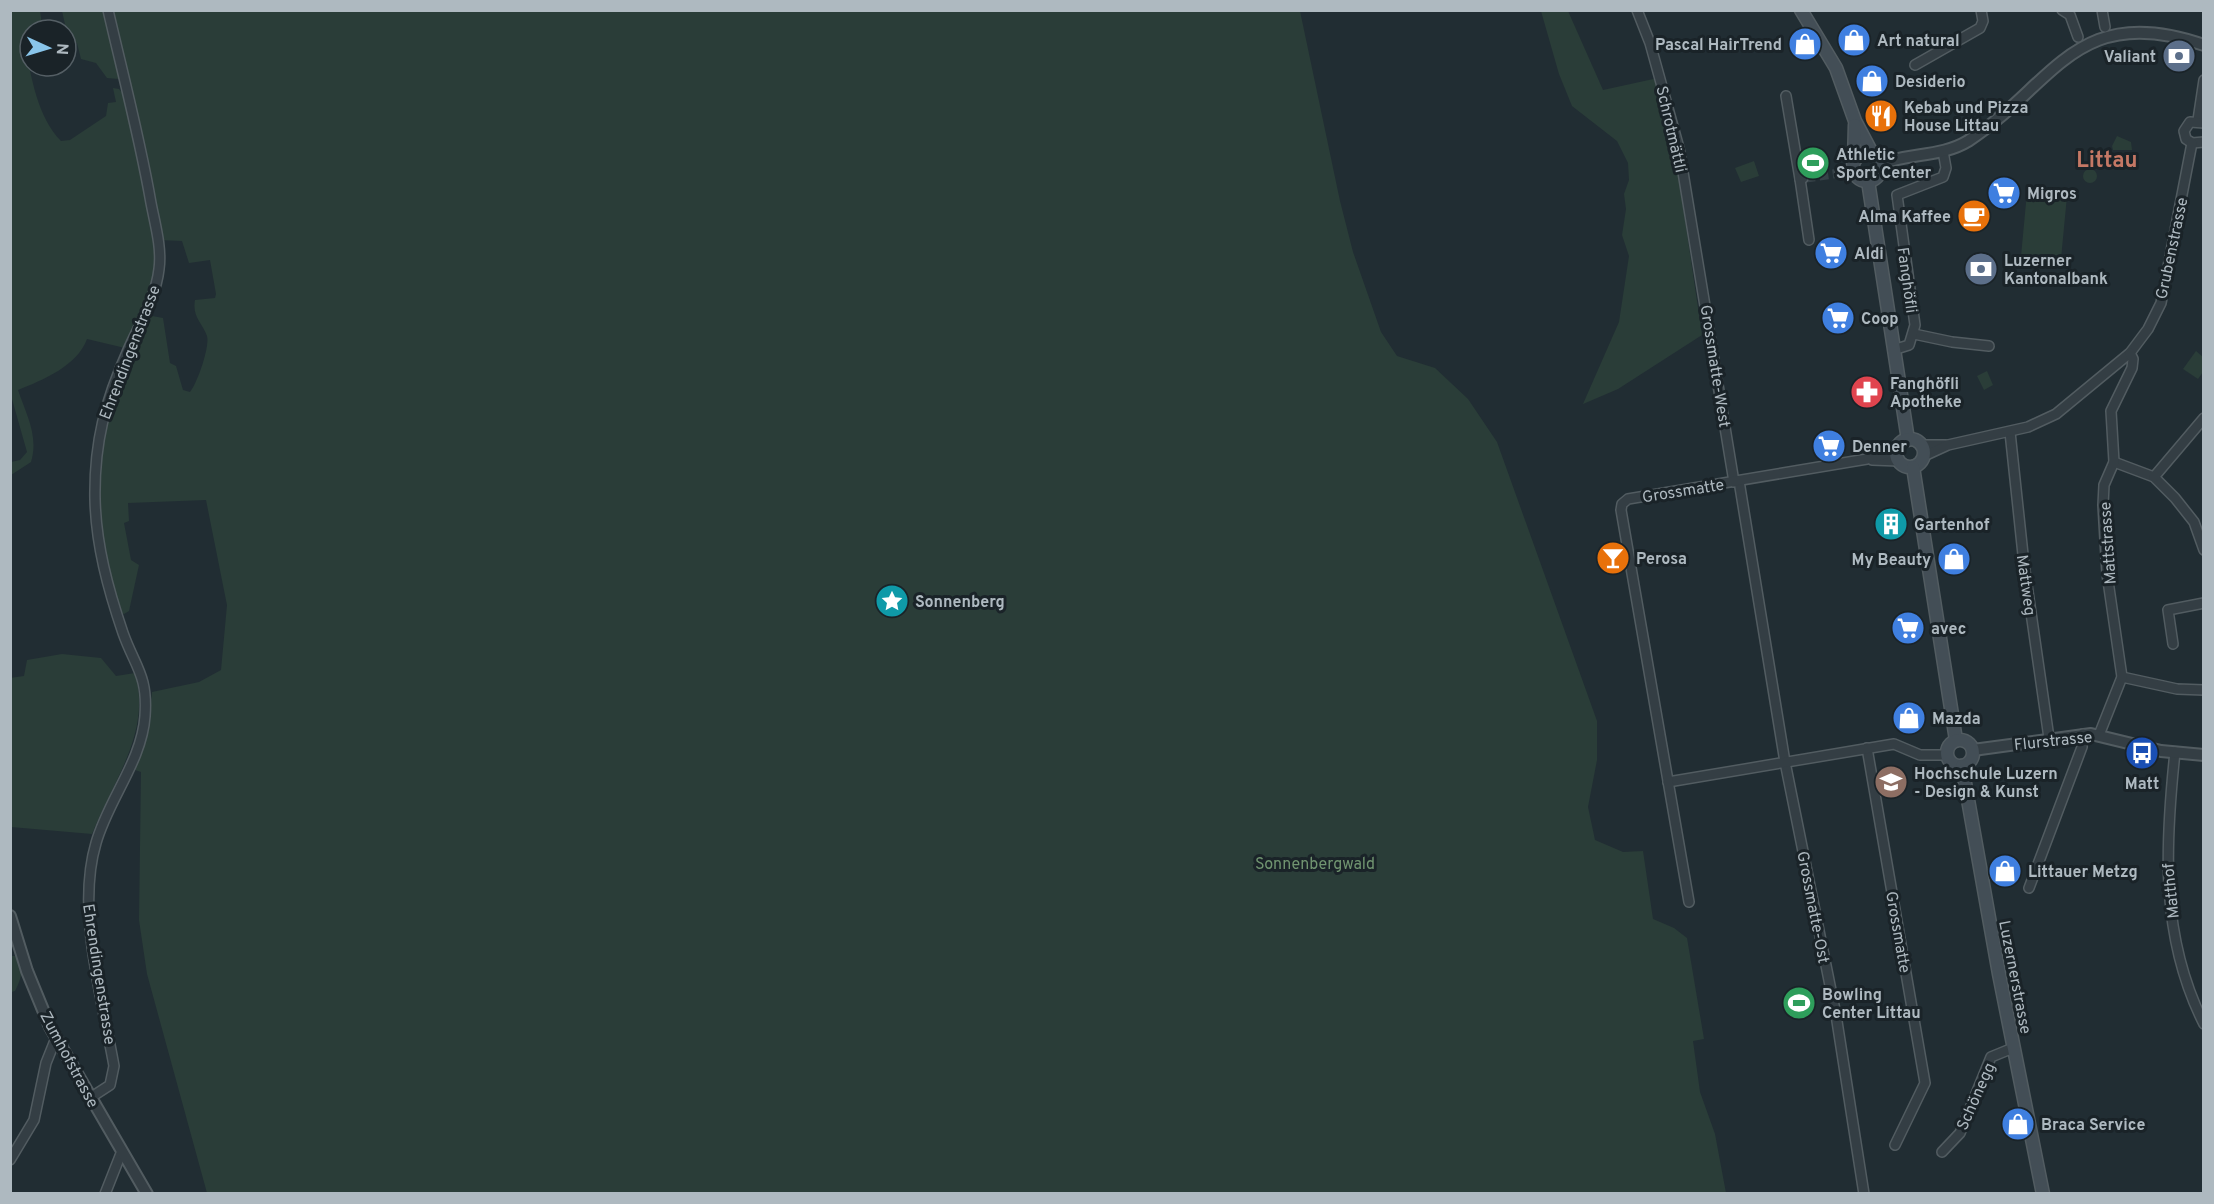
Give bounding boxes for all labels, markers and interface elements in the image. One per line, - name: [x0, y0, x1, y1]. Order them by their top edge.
- north arrow: [18, 18, 78, 78]
- shop icon: Art natural: [1836, 22, 1872, 58]
- shop icon: Pascal HairTrend: [1787, 26, 1823, 62]
- place label: Art natural: [1877, 32, 1960, 52]
- place label: Pascal HairTrend: [1655, 36, 1782, 56]
- bank icon: Valiant: [2161, 38, 2197, 74]
- text: N: [51, 42, 71, 55]
- place label: Valiant: [2104, 48, 2156, 68]
- shop icon: Desiderio: [1854, 63, 1890, 99]
- place label: Desiderio: [1895, 73, 1966, 93]
- street label: Schrotmättli: [1650, 84, 1690, 175]
- restaurant icon: Kebab und Pizza House Littau: [1863, 98, 1899, 134]
- place label: Kebab und Pizza House Littau: [1904, 99, 2028, 137]
- sports icon: Athletic Sport Center: [1795, 145, 1831, 181]
- place label: Athletic Sport Center: [1836, 146, 1932, 184]
- district label: Littau: [2076, 148, 2138, 175]
- supermarket icon: Migros: [1986, 175, 2022, 211]
- place label: Migros: [2027, 185, 2077, 205]
- street label: Grubenstrasse: [2152, 196, 2194, 301]
- cafe icon: Alma Kaffee: [1956, 198, 1992, 234]
- place label: Alma Kaffee: [1858, 208, 1951, 228]
- supermarket icon: Aldi: [1813, 235, 1849, 271]
- place label: Aldi: [1854, 245, 1884, 265]
- street label: Fanghöfli: [1892, 246, 1921, 315]
- bank icon: Luzerner Kantonalbank: [1963, 251, 1999, 287]
- place label: Luzerner Kantonalbank: [2004, 252, 2108, 290]
- street label: Ehrendingenstrasse: [96, 283, 166, 423]
- supermarket icon: Coop: [1820, 300, 1856, 336]
- street label: Grossmatte-West: [1694, 304, 1734, 429]
- place label: Coop: [1861, 310, 1898, 330]
- pharmacy icon: Fanghöfli Apotheke: [1849, 374, 1885, 410]
- place label: Fanghöfli Apotheke: [1890, 375, 1962, 413]
- supermarket icon: Denner: [1811, 428, 1847, 464]
- place label: Denner: [1852, 438, 1907, 458]
- street label: Grossmatte: [1641, 476, 1726, 508]
- street label: Mattstrasse: [2096, 501, 2122, 585]
- building icon: Gartenhof: [1873, 506, 1909, 542]
- place label: Gartenhof: [1914, 516, 1990, 536]
- bar icon: Perosa: [1595, 540, 1631, 576]
- shop icon: My Beauty: [1936, 541, 1972, 577]
- place label: Perosa: [1636, 550, 1687, 570]
- place label: My Beauty: [1852, 551, 1931, 571]
- street label: Mattweg: [2011, 554, 2039, 617]
- place icon: Sonnenberg: [874, 583, 910, 619]
- place label: Sonnenberg: [915, 593, 1005, 613]
- supermarket icon: avec: [1890, 610, 1926, 646]
- place label: avec: [1931, 620, 1966, 640]
- shop icon: Mazda: [1891, 700, 1927, 736]
- place label: Mazda: [1932, 710, 1981, 730]
- street label: Flurstrasse: [2013, 728, 2093, 756]
- bus stop icon: Matt: [2124, 735, 2160, 771]
- school or university icon: Hochschule Luzern - Design & Kunst: [1873, 764, 1909, 800]
- place label: Hochschule Luzern - Design & Kunst: [1914, 765, 2058, 803]
- place label: Matt: [2125, 775, 2159, 795]
- street label: Grossmatte-Ost: [1791, 850, 1833, 965]
- shop icon: Littauer Metzg: [1987, 853, 2023, 889]
- park label: Sonnenbergwald: [1255, 855, 1375, 875]
- street label: Matthof: [2159, 862, 2185, 919]
- place label: Littauer Metzg: [2028, 863, 2138, 883]
- street label: Grossmatte: [1880, 890, 1914, 975]
- street label: Ehrendingenstrasse: [77, 903, 119, 1046]
- street label: Luzernerstrasse: [1993, 919, 2035, 1036]
- sports icon: Bowling Center Littau: [1781, 985, 1817, 1021]
- place label: Bowling Center Littau: [1822, 986, 1921, 1024]
- street label: Zumhofstrasse: [34, 1008, 102, 1112]
- street label: Schönegg: [1953, 1060, 2001, 1134]
- shop icon: Braca Service: [2000, 1106, 2036, 1142]
- place label: Braca Service: [2041, 1116, 2145, 1136]

